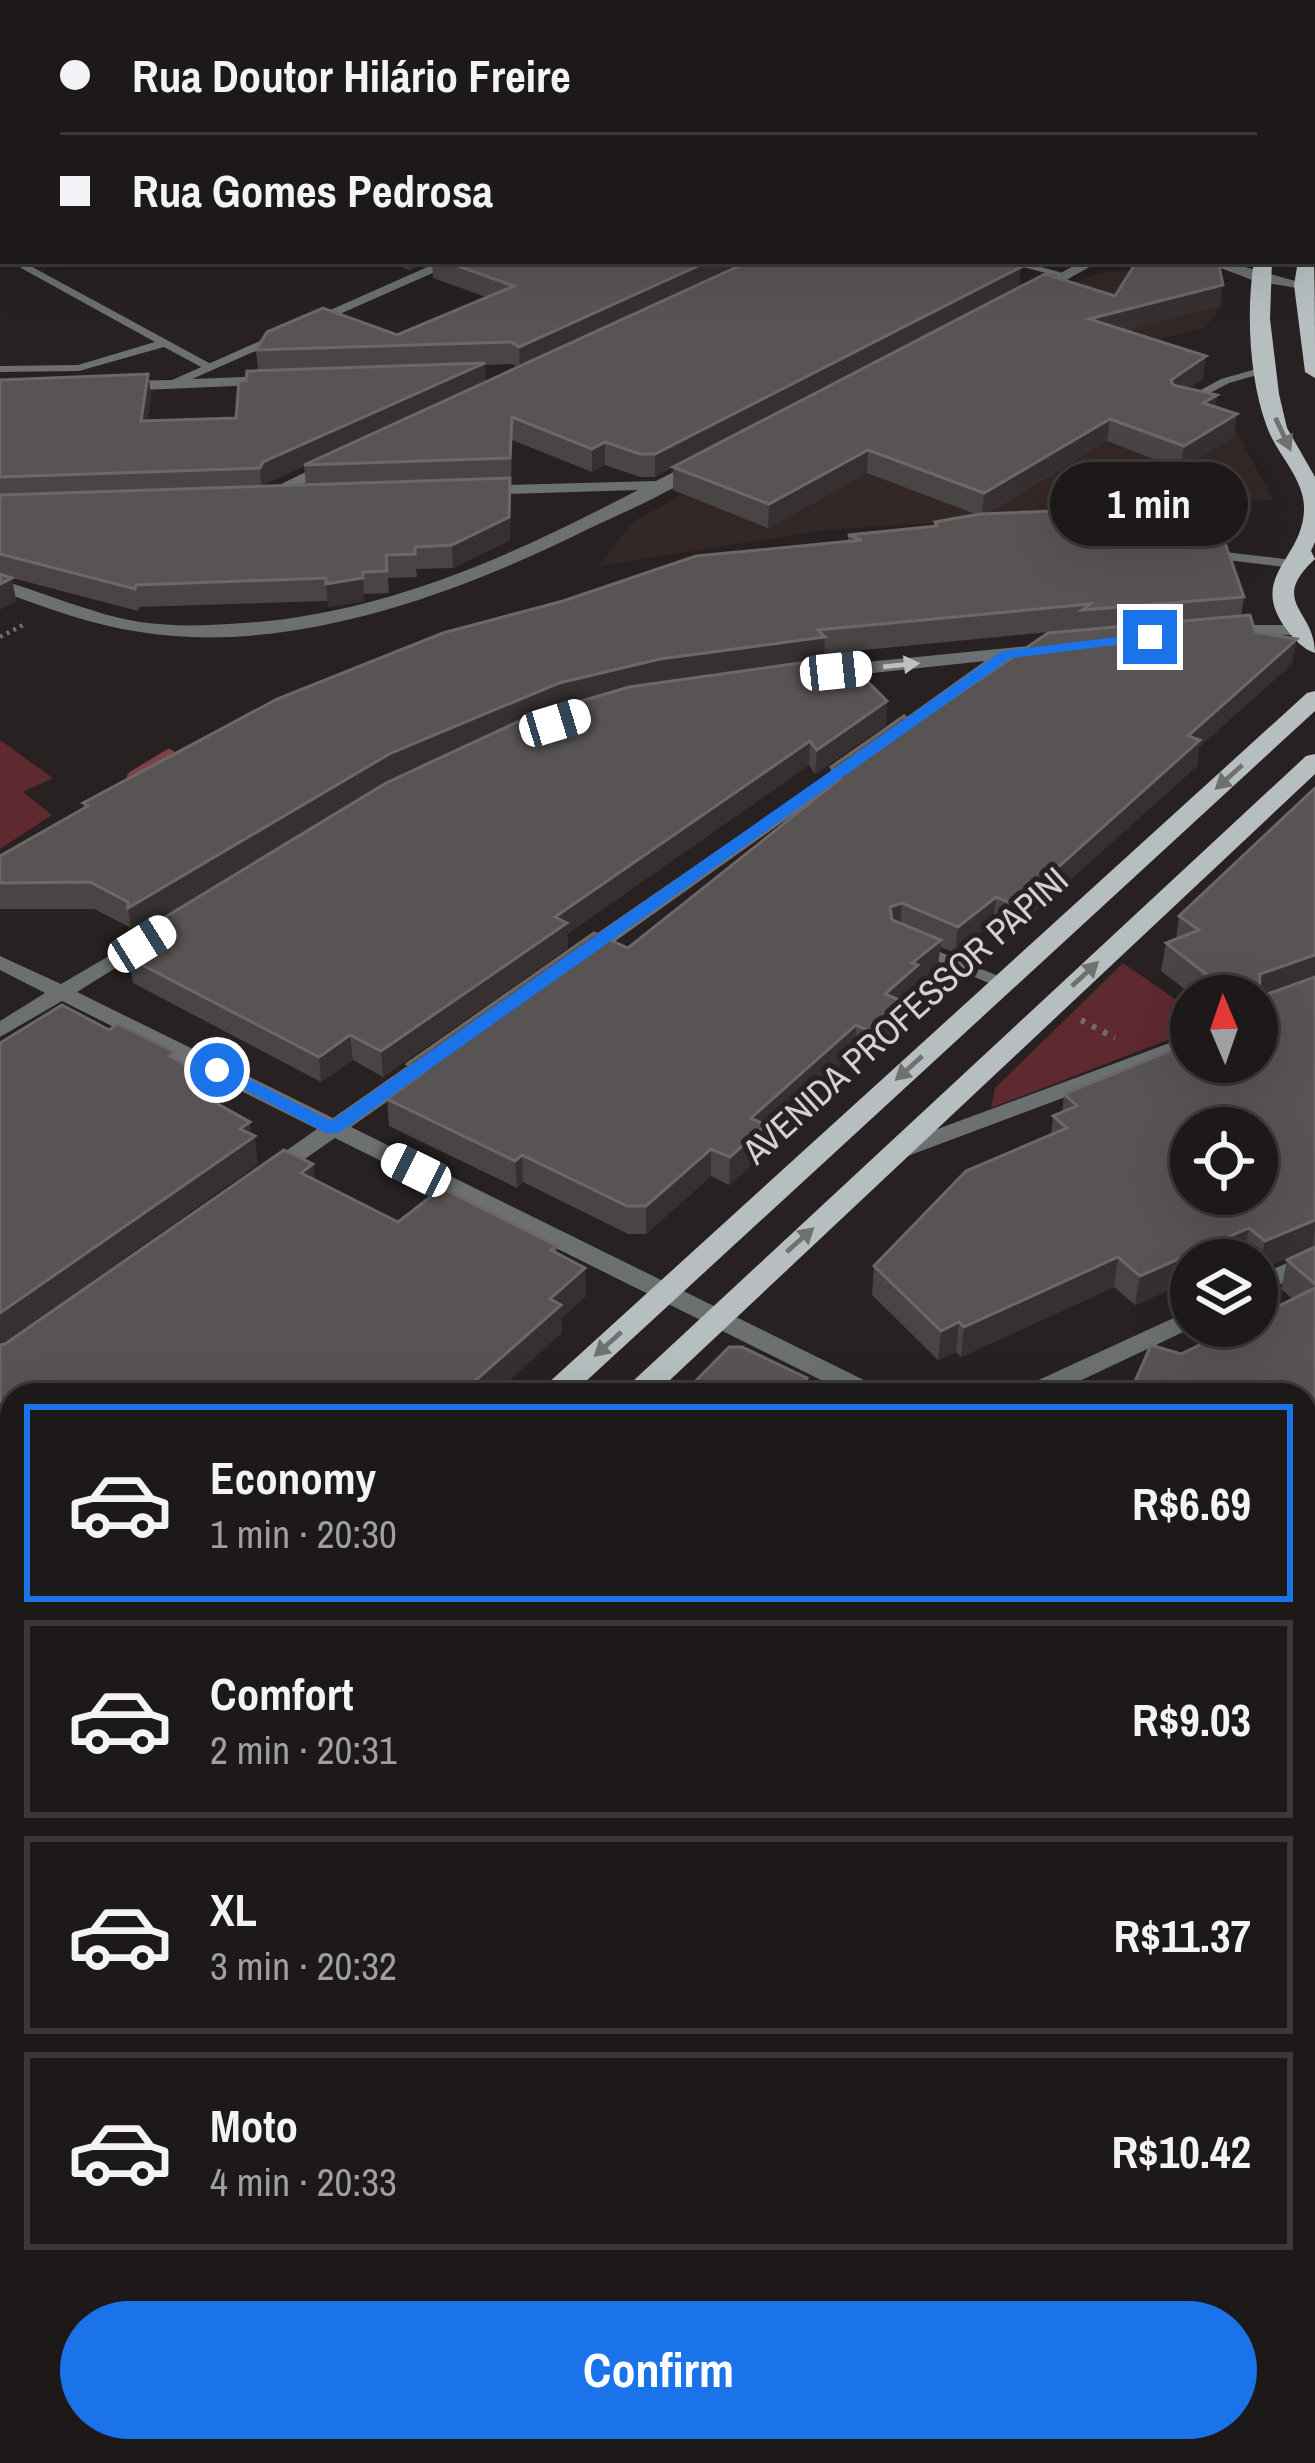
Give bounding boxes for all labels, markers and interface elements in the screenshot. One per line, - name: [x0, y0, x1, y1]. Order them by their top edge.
- text: Rua Doutor Hilário Freire: [132, 45, 571, 106]
- text: Rua Gomes Pedrosa: [132, 160, 493, 221]
- one-way arrow: [1273, 417, 1293, 452]
- callout: 1 min: [1051, 463, 1249, 547]
- text: 1 min: [1107, 478, 1191, 530]
- route end: [1123, 610, 1177, 664]
- car: [798, 649, 874, 693]
- one-way arrow: [883, 655, 920, 674]
- car: [515, 695, 595, 751]
- one-way arrow: [1214, 762, 1243, 790]
- street label: AVENIDA PROFESSOR PAPINI: [731, 856, 1078, 1175]
- car: [102, 910, 182, 978]
- one-way arrow: [1071, 961, 1100, 989]
- north arrow: [1170, 975, 1278, 1083]
- map controls: [1170, 975, 1278, 1347]
- route start: [190, 1043, 244, 1097]
- one-way arrow: [895, 1054, 924, 1081]
- button: locate: [1170, 1107, 1278, 1215]
- car: [376, 1138, 456, 1202]
- one-way arrow: [786, 1227, 815, 1254]
- button: layers: [1170, 1239, 1278, 1347]
- one-way arrow: [593, 1330, 622, 1357]
- text: Economy: [210, 1447, 376, 1508]
- icon: car: [66, 1449, 174, 1557]
- text: R$6.69: [1132, 1473, 1251, 1534]
- text: 1 min · 20:30: [210, 1508, 397, 1560]
- text: Comfort: [210, 1663, 353, 1724]
- icon: car: [66, 1665, 174, 1773]
- text: R$9.03: [1132, 1689, 1251, 1750]
- text: 2 min · 20:31: [210, 1724, 397, 1776]
- text: XL: [210, 1879, 257, 1940]
- icon: car: [66, 1881, 174, 1989]
- text: R$11.37: [1114, 1905, 1251, 1966]
- text: 3 min · 20:32: [210, 1940, 397, 1992]
- text: Moto: [210, 2095, 298, 2156]
- icon: car: [66, 2097, 174, 2205]
- text: R$10.42: [1111, 2121, 1251, 2182]
- text: 4 min · 20:33: [210, 2156, 397, 2208]
- button: Confirm: [60, 2301, 1257, 2439]

